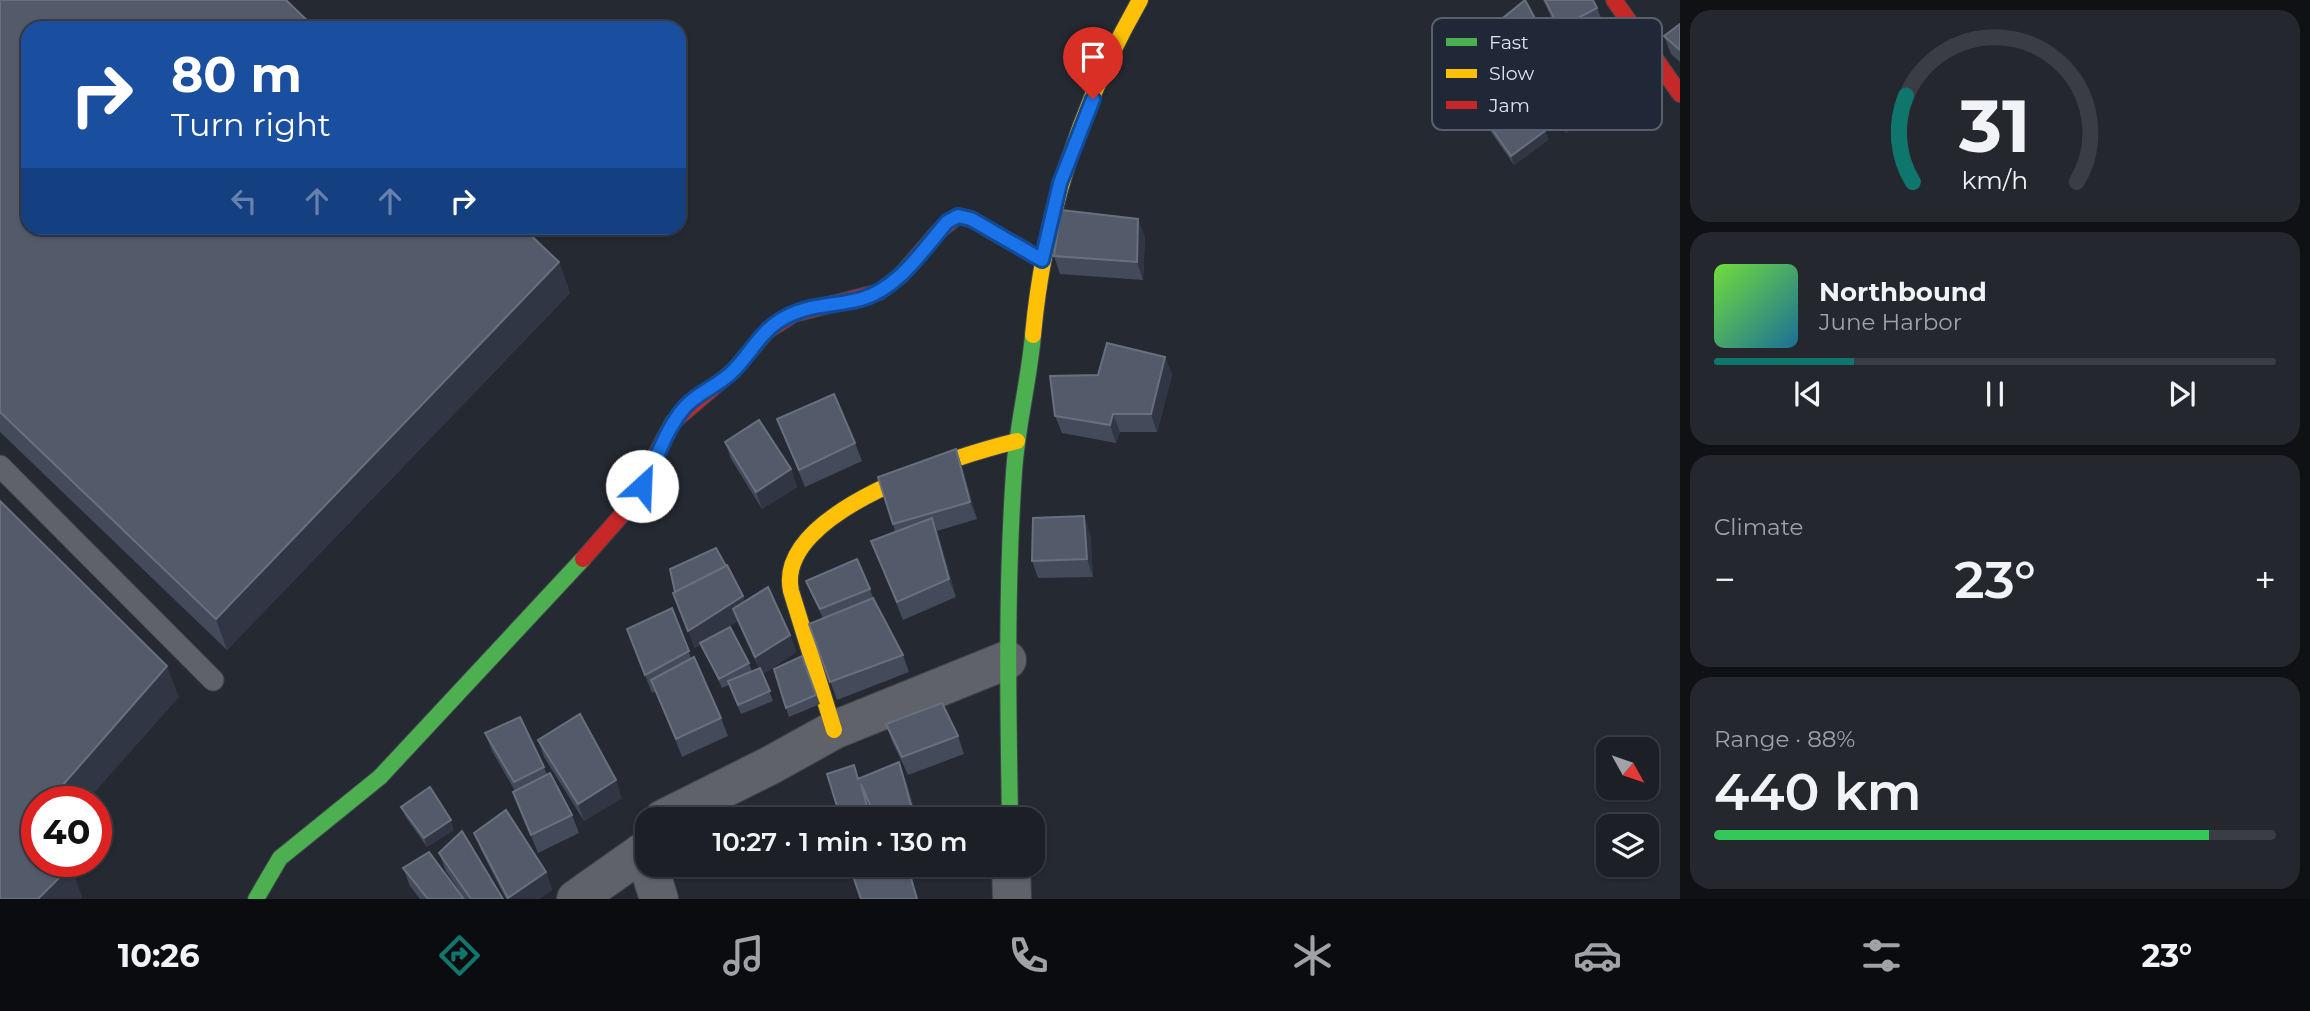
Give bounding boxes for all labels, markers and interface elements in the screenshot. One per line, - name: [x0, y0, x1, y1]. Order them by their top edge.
- legend: [1432, 18, 1662, 130]
- pin: [1063, 27, 1123, 99]
- text: Fast: [1489, 31, 1529, 54]
- icon: arrive: [1074, 38, 1112, 76]
- text: 80 m: [171, 45, 302, 104]
- icon: right: [56, 49, 147, 140]
- text: Slow: [1489, 62, 1534, 85]
- text: 31: [1958, 83, 2031, 171]
- text: Jam: [1488, 94, 1530, 117]
- text: Turn right: [171, 105, 331, 144]
- text: km/h: [1962, 165, 2028, 195]
- icon: left: [225, 182, 263, 220]
- icon: ahead: [298, 182, 336, 220]
- icon: ahead: [371, 182, 409, 220]
- icon: right: [444, 182, 482, 220]
- text: Northbound: [1819, 276, 1987, 308]
- text: June Harbor: [1819, 308, 1962, 336]
- icon: previous: [1789, 375, 1827, 413]
- icon: pause: [1976, 375, 2014, 413]
- icon: next: [2163, 375, 2201, 413]
- position arrow: [605, 449, 679, 523]
- text: Climate: [1714, 513, 1803, 541]
- text: 23°: [1954, 548, 2036, 611]
- text: −: [1714, 556, 1736, 603]
- text: +: [2254, 556, 2276, 603]
- text: Range · 88%: [1714, 725, 1855, 753]
- north arrow: [1596, 737, 1659, 800]
- map controls: [1596, 737, 1659, 877]
- text: 440 km: [1714, 760, 1921, 823]
- speed limit sign: 40: [21, 786, 112, 877]
- button: layers: [1596, 814, 1659, 877]
- text: 10:27 · 1 min · 130 m: [712, 826, 968, 858]
- icon: directions: [435, 931, 484, 980]
- icon: music: [719, 931, 768, 980]
- icon: phone: [1004, 931, 1053, 980]
- icon: climate: [1288, 931, 1337, 980]
- icon: car: [1573, 931, 1622, 980]
- icon: filters: [1857, 931, 1906, 980]
- text: 10:26: [118, 936, 200, 975]
- text: 23°: [2141, 936, 2192, 975]

